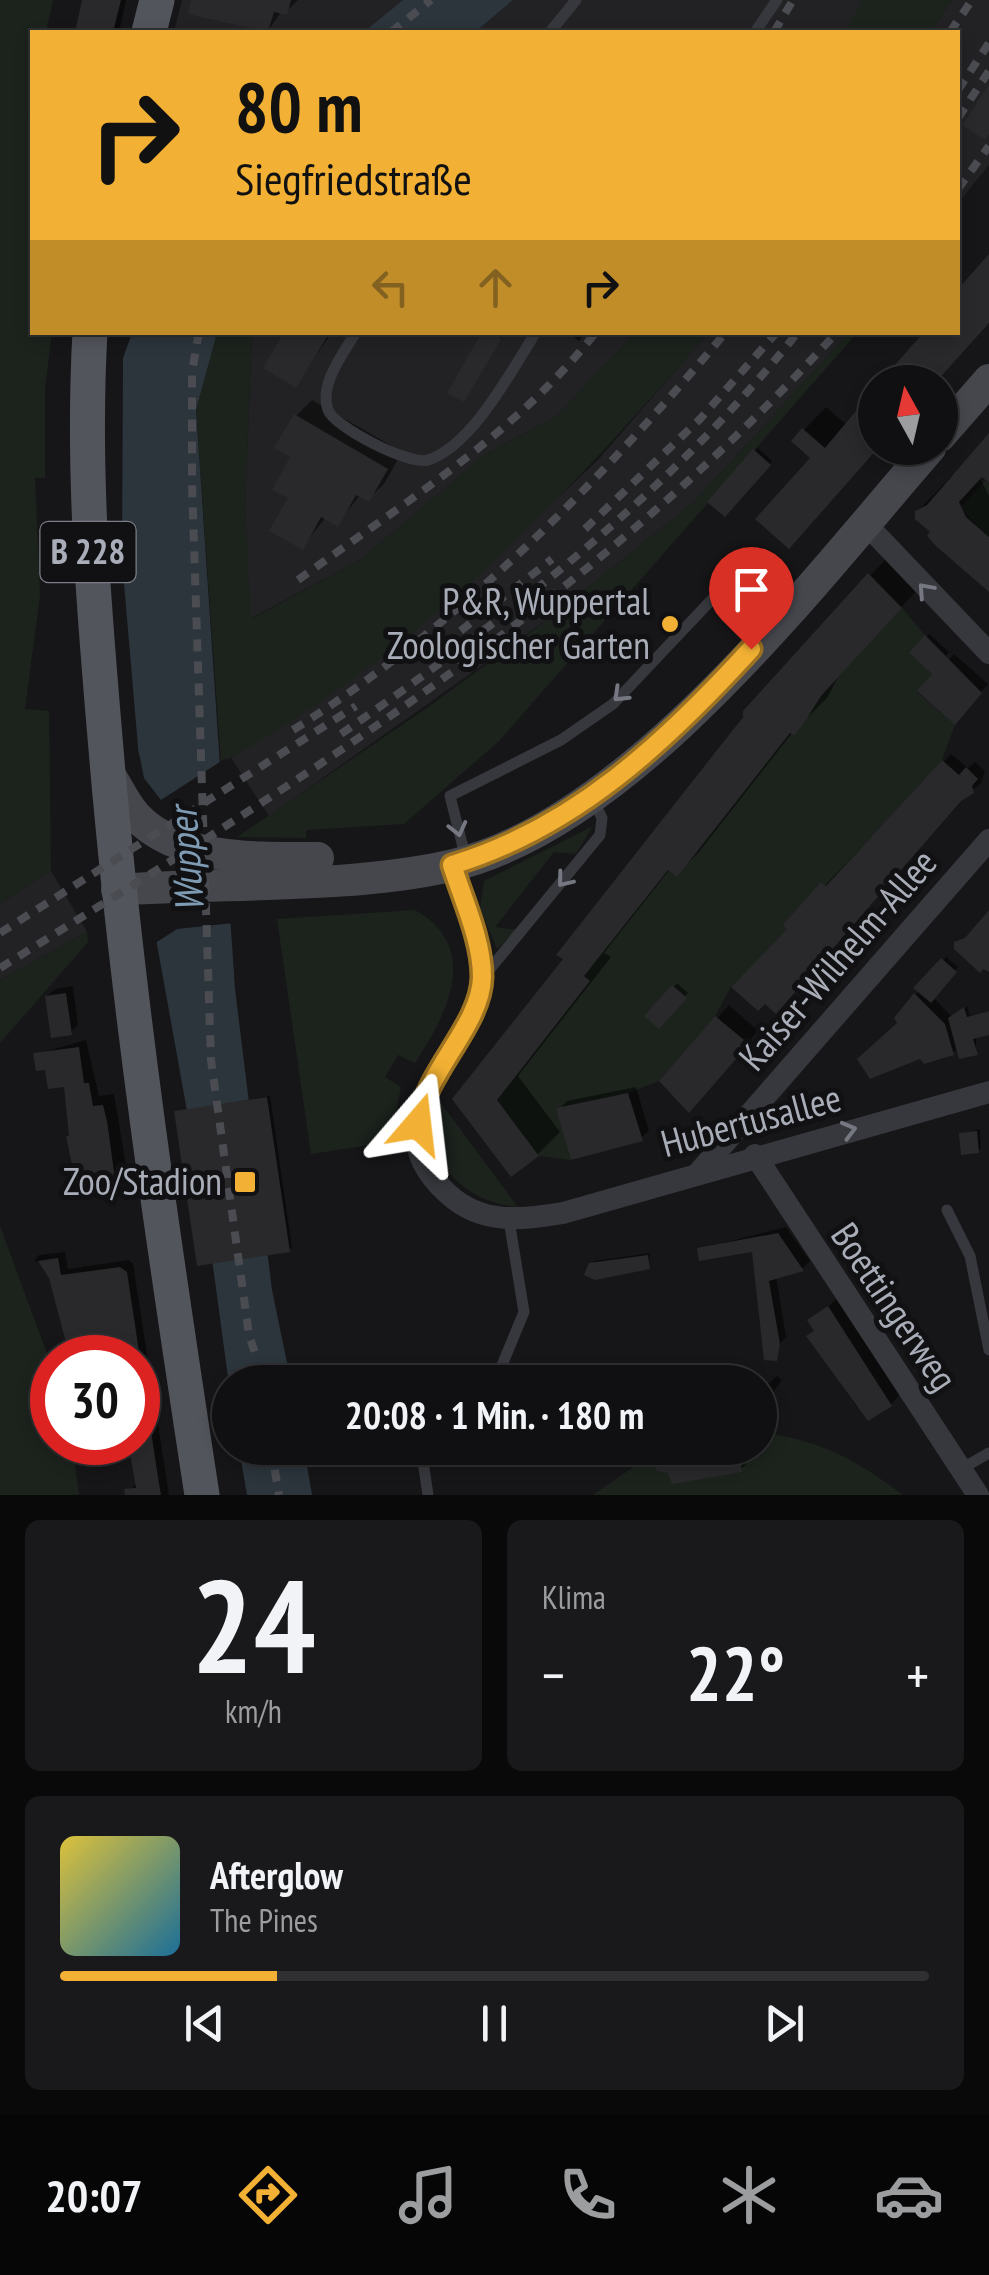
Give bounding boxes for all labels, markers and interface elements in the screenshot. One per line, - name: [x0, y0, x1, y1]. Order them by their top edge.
- text: 80 m: [235, 61, 363, 151]
- icon: right: [70, 70, 200, 200]
- text: Siegfriedstraße: [235, 149, 472, 207]
- icon: left: [363, 260, 418, 315]
- icon: ahead: [468, 260, 523, 315]
- icon: right: [573, 260, 628, 315]
- north arrow: [858, 365, 958, 465]
- map controls: [858, 365, 958, 465]
- road number: B 228: [41, 522, 136, 582]
- pin: [709, 547, 794, 650]
- icon: arrive: [724, 562, 779, 617]
- place label: P&R, Wuppertal Zoologischer Garten: [387, 576, 650, 669]
- one-way arrow: [919, 583, 937, 601]
- marker: P&R, Wuppertal Zoologischer Garten: [659, 613, 681, 635]
- one-way arrow: [613, 684, 631, 702]
- water label: Wupper: [155, 801, 215, 914]
- one-way arrow: [446, 820, 467, 837]
- street label: Kaiser-Wilhelm-Allee: [727, 838, 946, 1080]
- one-way arrow: [557, 868, 575, 886]
- position arrow: [366, 1072, 470, 1176]
- street label: Hubertusallee: [655, 1072, 846, 1167]
- one-way arrow: [840, 1121, 857, 1142]
- place label: Zoo/Stadion: [63, 1156, 222, 1205]
- marker: Zoo/Stadion: [232, 1169, 258, 1195]
- street label: Boettingerweg: [821, 1213, 969, 1400]
- speed limit sign: 30: [30, 1335, 160, 1465]
- text: 20:08 · 1 Min. · 180 m: [345, 1390, 644, 1439]
- text: 24: [191, 1541, 316, 1709]
- text: Klima: [542, 1576, 606, 1618]
- text: 22°: [686, 1625, 785, 1722]
- text: −: [542, 1639, 565, 1710]
- text: +: [906, 1639, 929, 1710]
- text: km/h: [225, 1690, 282, 1732]
- text: Afterglow: [210, 1850, 343, 1899]
- text: The Pines: [210, 1899, 318, 1941]
- icon: previous: [177, 1996, 232, 2051]
- icon: pause: [467, 1996, 522, 2051]
- icon: next: [757, 1996, 812, 2051]
- icon: directions: [233, 2160, 303, 2230]
- icon: music: [393, 2160, 463, 2230]
- icon: phone: [553, 2160, 623, 2230]
- icon: climate: [714, 2160, 784, 2230]
- icon: car: [874, 2160, 944, 2230]
- text: 20:07: [45, 2166, 142, 2224]

